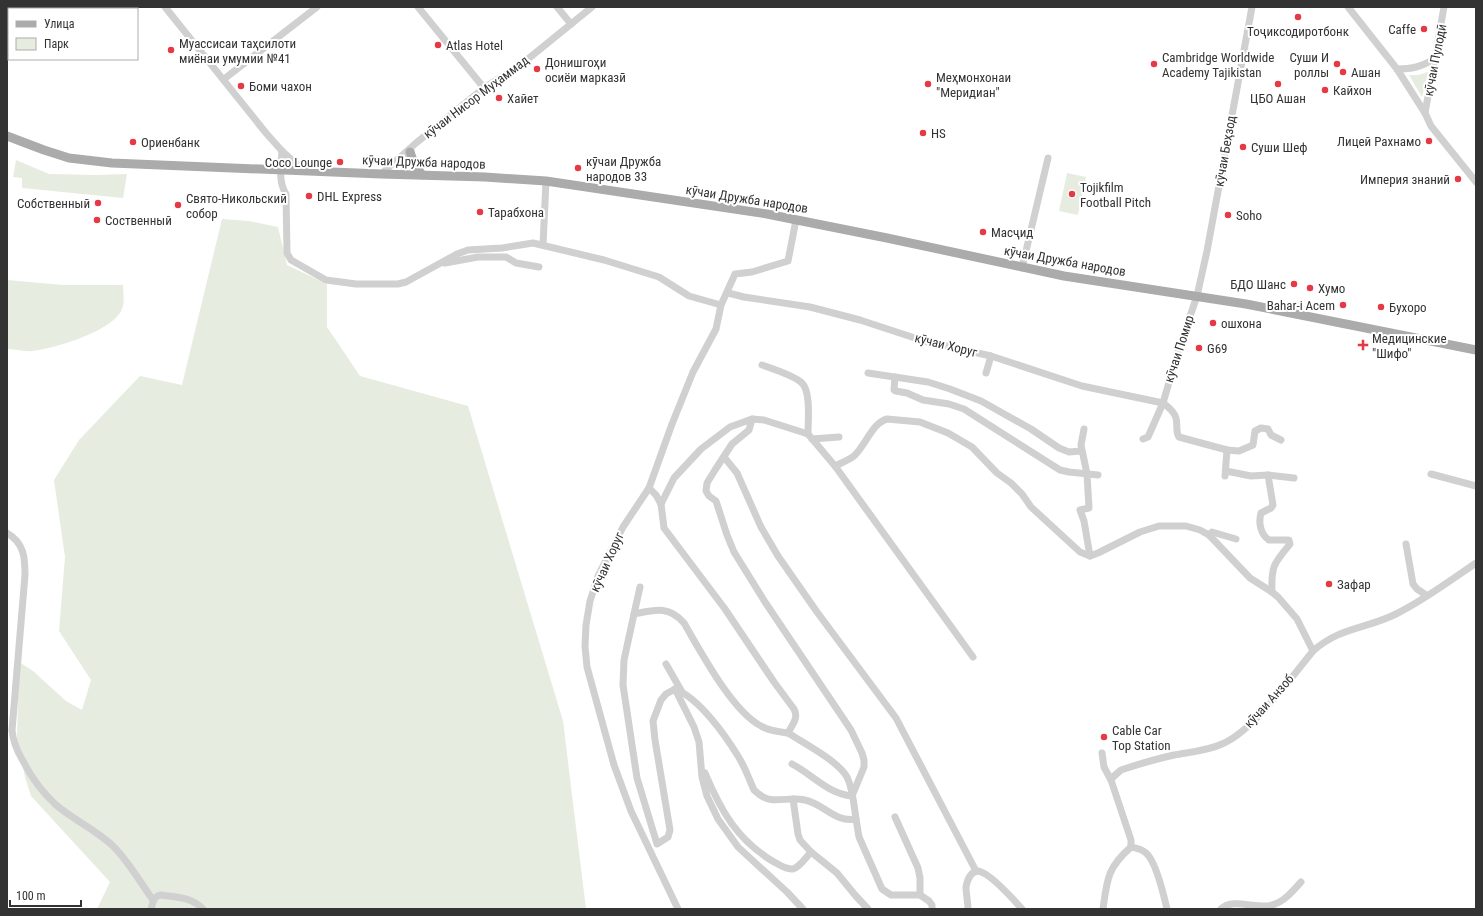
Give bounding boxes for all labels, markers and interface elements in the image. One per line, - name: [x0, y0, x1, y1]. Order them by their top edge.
- legend: [8, 8, 138, 60]
- marker: Тоҷиксодиротбонк: [1293, 12, 1303, 22]
- text: Улица: [44, 17, 75, 31]
- place label: Caffe: [1388, 22, 1416, 37]
- street label: кӯчаи Пулодӣ: [1421, 23, 1449, 97]
- place label: Тоҷиксодиротбонк: [1247, 24, 1350, 39]
- marker: Caffe: [1419, 24, 1429, 34]
- place label: Муассисаи таҳсилоти миёнаи умумии №41: [179, 36, 296, 66]
- text: Парк: [44, 37, 69, 51]
- place label: Atlas Hotel: [446, 38, 503, 53]
- marker: Atlas Hotel: [433, 40, 443, 50]
- marker: Муассисаи таҳсилоти миёнаи умумии №41: [166, 45, 176, 55]
- place label: Cambridge Worldwide Academy Tajikistan: [1162, 50, 1274, 80]
- place label: Суши И роллы: [1289, 50, 1329, 80]
- street label: кӯчаи Нисор Муҳаммад: [420, 53, 532, 141]
- place label: Донишгоҳи осиёи марказӣ: [545, 55, 626, 85]
- marker: Cambridge Worldwide Academy Tajikistan: [1149, 59, 1159, 69]
- marker: Суши И роллы: [1332, 59, 1342, 69]
- marker: Донишгоҳи осиёи марказӣ: [532, 64, 542, 74]
- place label: Ашан: [1351, 65, 1381, 80]
- marker: Ашан: [1338, 67, 1348, 77]
- place label: Меҳмонхонаи "Меридиан": [936, 70, 1011, 100]
- place label: Боми чахон: [249, 79, 312, 94]
- marker: Меҳмонхонаи "Меридиан": [923, 79, 933, 89]
- marker: ЦБО Ашан: [1273, 79, 1283, 89]
- marker: Боми чахон: [236, 81, 246, 91]
- place label: Кайхон: [1333, 83, 1372, 98]
- marker: Кайхон: [1320, 85, 1330, 95]
- place label: Хайет: [507, 91, 539, 106]
- place label: ЦБО Ашан: [1250, 91, 1306, 106]
- marker: Хайет: [494, 93, 504, 103]
- street label: кӯчаи Беҳзод: [1211, 114, 1239, 188]
- place label: HS: [931, 126, 946, 141]
- marker: HS: [918, 128, 928, 138]
- place label: Лицей Рахнамо: [1337, 134, 1421, 149]
- place label: Ориенбанк: [141, 135, 201, 150]
- marker: Лицей Рахнамо: [1424, 136, 1434, 146]
- marker: Ориенбанк: [128, 137, 138, 147]
- place label: Суши Шеф: [1251, 140, 1307, 155]
- marker: Суши Шеф: [1238, 142, 1248, 152]
- street label: кӯчаи Дружба народов: [362, 152, 486, 172]
- place label: кӯчаи Дружба народов 33: [586, 154, 661, 184]
- place label: Coco Lounge: [265, 155, 332, 170]
- marker: Coco Lounge: [335, 157, 345, 167]
- marker: кӯчаи Дружба народов 33: [573, 163, 583, 173]
- place label: Империя знаний: [1360, 172, 1450, 187]
- marker: Империя знаний: [1453, 174, 1463, 184]
- place label: Tojikfilm Football Pitch: [1080, 180, 1151, 210]
- street label: кӯчаи Дружба народов: [685, 182, 809, 216]
- place label: DHL Express: [317, 189, 382, 204]
- marker: Tojikfilm Football Pitch: [1067, 189, 1077, 199]
- place label: Свято-Никольский собор: [186, 191, 287, 221]
- marker: DHL Express: [304, 191, 314, 201]
- place label: Собственный: [17, 196, 90, 211]
- marker: Собственный: [93, 198, 103, 208]
- marker: Свято-Никольский собор: [173, 200, 183, 210]
- place label: Тарабхона: [488, 205, 544, 220]
- marker: Тарабхона: [475, 207, 485, 217]
- place label: Soho: [1236, 208, 1262, 223]
- marker: Soho: [1223, 210, 1233, 220]
- place label: Соственный: [105, 213, 172, 228]
- marker: Соственный: [92, 215, 102, 225]
- place label: Масҷид: [991, 225, 1033, 240]
- marker: Масҷид: [978, 227, 988, 237]
- street label: кӯчаи Дружба народов: [1003, 243, 1127, 279]
- place label: БДО Шанс: [1230, 277, 1286, 292]
- marker: БДО Шанс: [1289, 279, 1299, 289]
- place label: Хумо: [1318, 281, 1345, 296]
- marker: Хумо: [1305, 283, 1315, 293]
- place label: Bahar-i Acem: [1267, 298, 1335, 313]
- marker: Bahar-i Acem: [1338, 300, 1348, 310]
- place label: Бухоро: [1389, 300, 1427, 315]
- marker: Бухоро: [1376, 302, 1386, 312]
- street label: кӯчаи Помир: [1161, 314, 1197, 384]
- place label: ошхона: [1221, 316, 1262, 331]
- marker: ошхона: [1208, 318, 1218, 328]
- street label: кӯчаи Хоруг: [913, 330, 979, 360]
- place label: Медицинские "Шифо": [1372, 331, 1447, 361]
- marker: Медицинские "Шифо": [1357, 339, 1369, 351]
- place label: G69: [1207, 341, 1228, 356]
- marker: G69: [1194, 343, 1204, 353]
- street label: кӯчаи Хоруг: [587, 530, 627, 594]
- place label: Зафар: [1337, 577, 1371, 592]
- marker: Зафар: [1324, 579, 1334, 589]
- street label: кӯчаи Анзоб: [1241, 671, 1297, 731]
- place label: Cable Car Top Station: [1112, 723, 1171, 753]
- marker: Cable Car Top Station: [1099, 732, 1109, 742]
- scale bar: [10, 882, 81, 908]
- text: 100 m: [16, 889, 46, 903]

